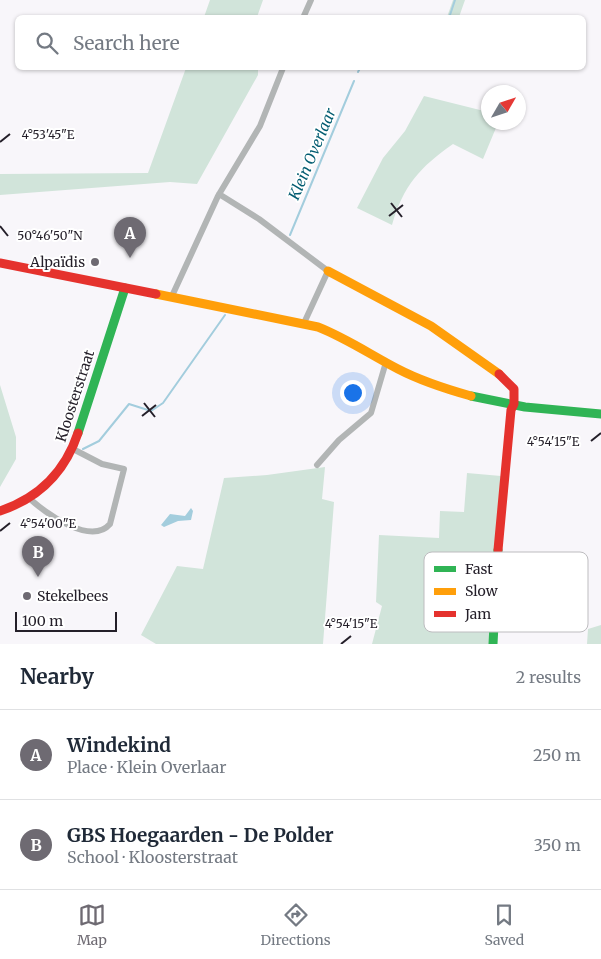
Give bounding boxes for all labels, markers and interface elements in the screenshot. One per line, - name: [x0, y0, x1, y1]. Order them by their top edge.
- search box: [15, 15, 586, 70]
- icon: search: [33, 29, 61, 57]
- text: Search here: [73, 31, 180, 55]
- north arrow: [481, 85, 526, 130]
- water label: Klein Overlaar: [284, 104, 340, 204]
- text: 4°53'45"E: [22, 127, 75, 142]
- pin: A: [114, 217, 146, 258]
- text: 50°46'50"N: [17, 228, 83, 243]
- place label: Alpaïdis: [29, 253, 85, 271]
- marker: Alpaïdis: [89, 256, 101, 268]
- street label: Kloosterstraat: [52, 347, 99, 444]
- your location: [340, 380, 366, 406]
- text: 4°54'15"E: [527, 434, 580, 449]
- text: 4°54'00"E: [20, 516, 76, 531]
- pin: B: [22, 536, 54, 577]
- legend: [424, 552, 588, 632]
- text: Fast: [465, 560, 493, 578]
- text: Slow: [465, 582, 498, 600]
- place label: Stekelbees: [37, 587, 108, 605]
- marker: Stekelbees: [21, 590, 33, 602]
- text: Jam: [464, 605, 491, 623]
- scale bar: [15, 609, 118, 632]
- text: 100 m: [22, 612, 63, 630]
- text: 4°54'15"E: [325, 616, 378, 631]
- text: Nearby: [20, 663, 94, 690]
- text: 2 results: [516, 667, 581, 687]
- text: Windekind: [67, 733, 171, 757]
- text: A: [30, 745, 42, 765]
- text: 250 m: [533, 745, 581, 765]
- text: Place · Klein Overlaar: [67, 757, 226, 777]
- text: GBS Hoegaarden - De Polder: [67, 823, 334, 847]
- text: B: [30, 835, 42, 855]
- text: 350 m: [534, 835, 581, 855]
- text: School · Kloosterstraat: [67, 847, 238, 867]
- tab: Map: [77, 901, 107, 949]
- tab: Directions: [261, 901, 331, 949]
- tab: Saved: [484, 901, 524, 949]

